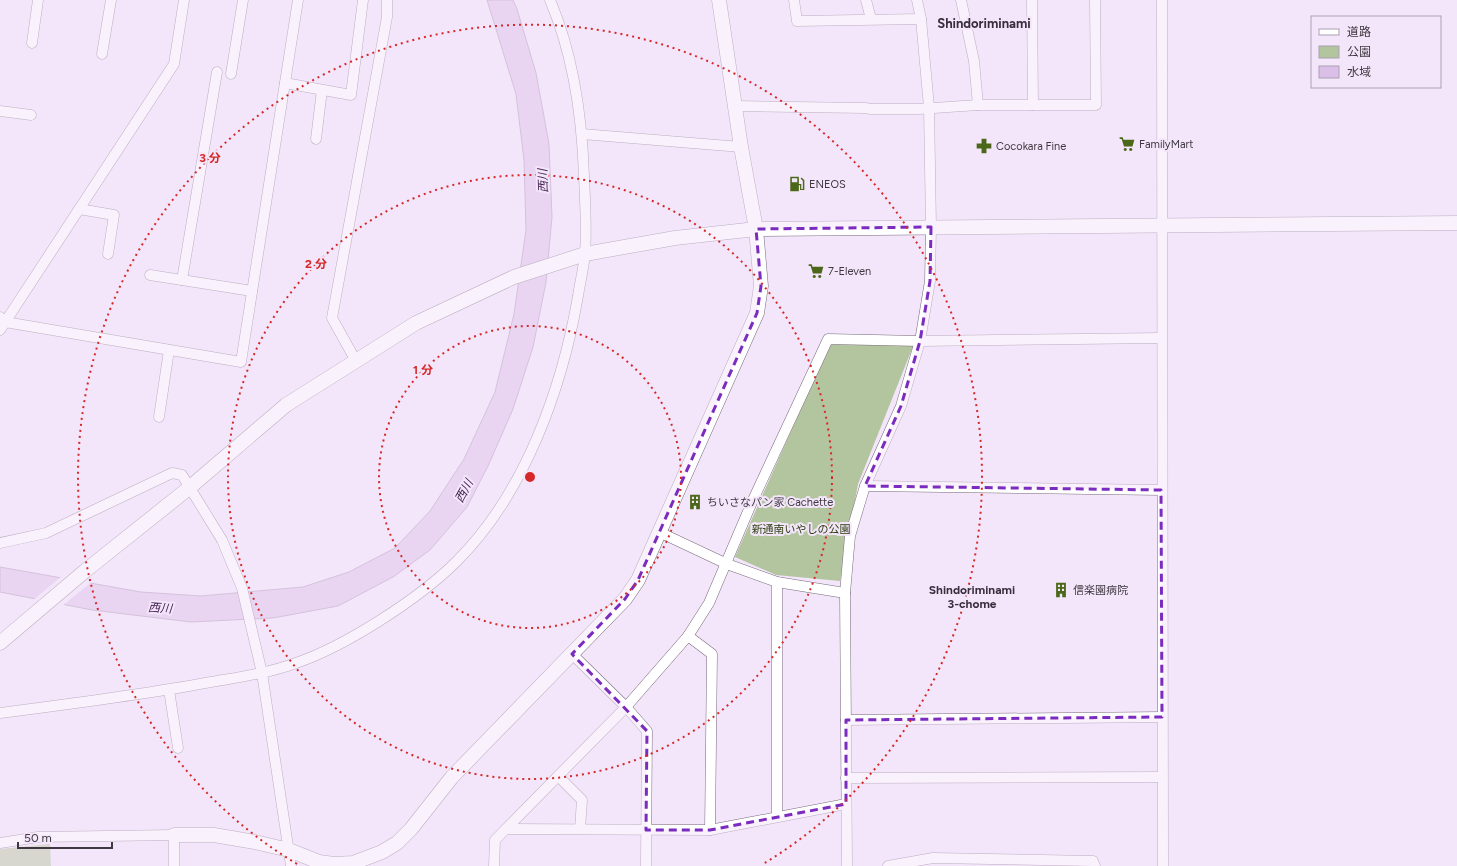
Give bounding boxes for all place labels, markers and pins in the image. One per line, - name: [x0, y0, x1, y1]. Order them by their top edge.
- supermarket icon: FamilyMart: [1118, 135, 1136, 153]
- pharmacy icon: Cocokara Fine: [975, 137, 993, 155]
- place label: FamilyMart: [1139, 138, 1193, 151]
- place label: Cocokara Fine: [996, 140, 1066, 153]
- fuel station icon: ENEOS: [788, 175, 806, 193]
- place label: ENEOS: [809, 178, 846, 191]
- supermarket icon: 7-Eleven: [807, 262, 825, 280]
- place label: 7-Eleven: [828, 265, 871, 278]
- centre of rings: [523, 470, 537, 484]
- building icon: ちいさなパン家 Cachette: [686, 493, 704, 511]
- place label: ちいさなパン家 Cachette: [707, 496, 833, 509]
- building icon: 信楽園病院: [1052, 581, 1070, 599]
- place label: 信楽園病院: [1073, 584, 1128, 597]

